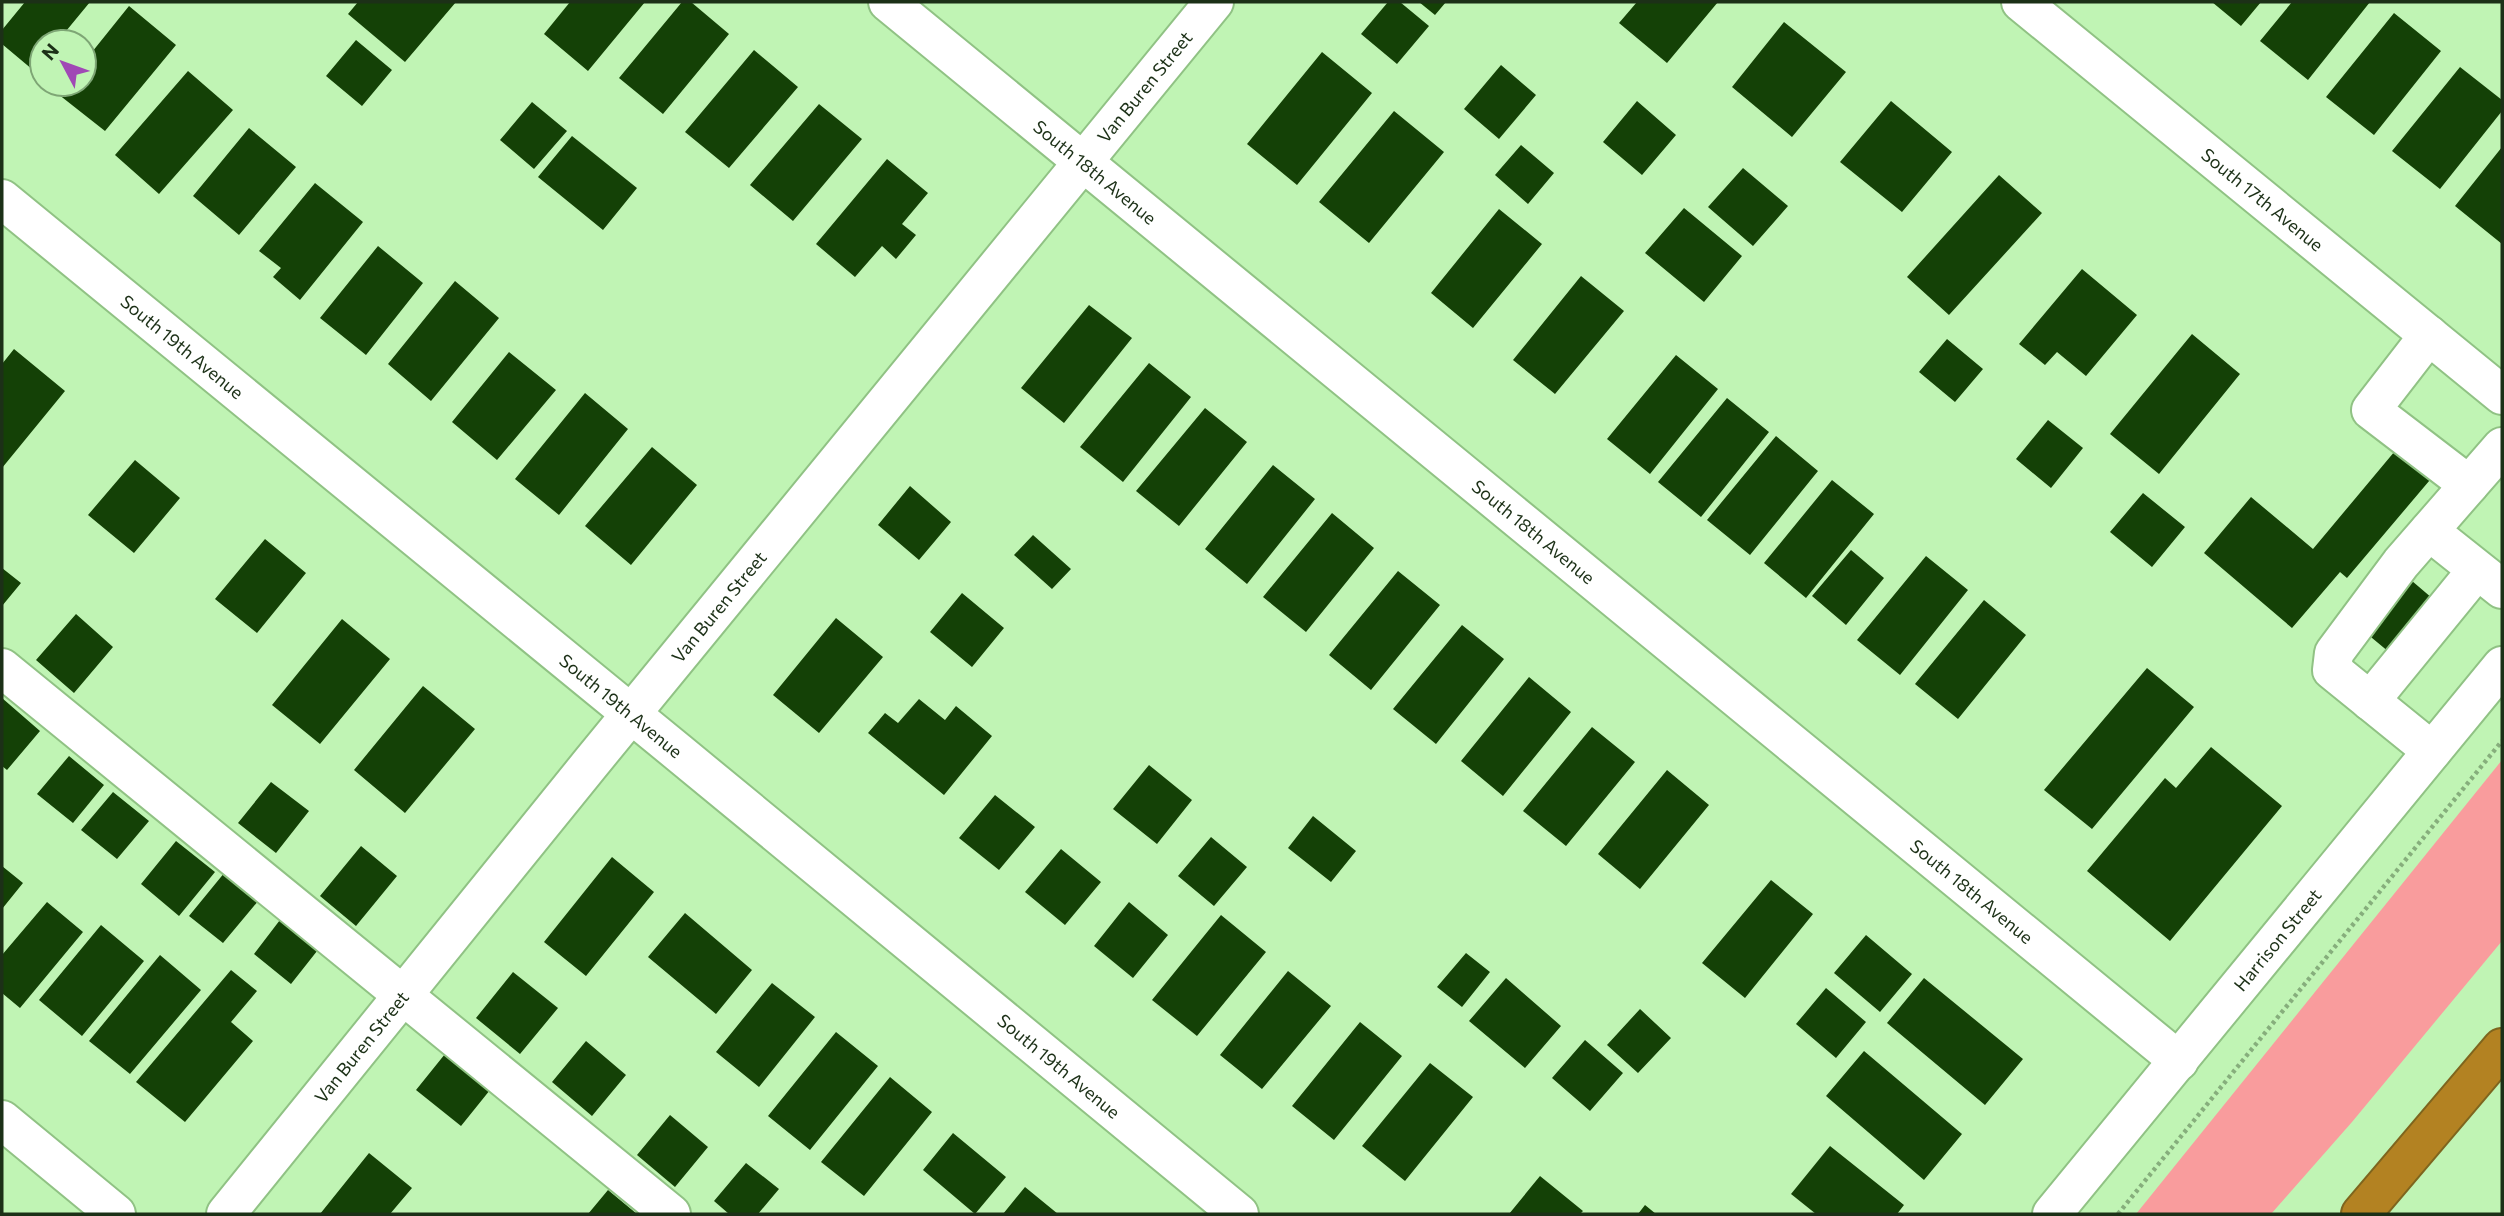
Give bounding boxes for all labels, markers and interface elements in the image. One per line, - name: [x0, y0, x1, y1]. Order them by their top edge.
- street label: Van Buren Street: [1092, 27, 1197, 147]
- north arrow: [28, 28, 98, 98]
- text: N: [36, 39, 63, 64]
- street label: South 18th Avenue: [1029, 115, 1161, 229]
- street label: South 17th Avenue: [2197, 143, 2328, 256]
- street label: South 19th Avenue: [116, 290, 248, 403]
- street label: South 18th Avenue: [1468, 475, 1599, 588]
- street label: Van Buren Street: [667, 547, 771, 667]
- street label: South 19th Avenue: [555, 649, 687, 762]
- street label: South 18th Avenue: [1906, 834, 2038, 948]
- street label: Harrison Street: [2229, 884, 2326, 995]
- street label: Van Buren Street: [309, 987, 413, 1107]
- street label: South 19th Avenue: [993, 1009, 1125, 1123]

